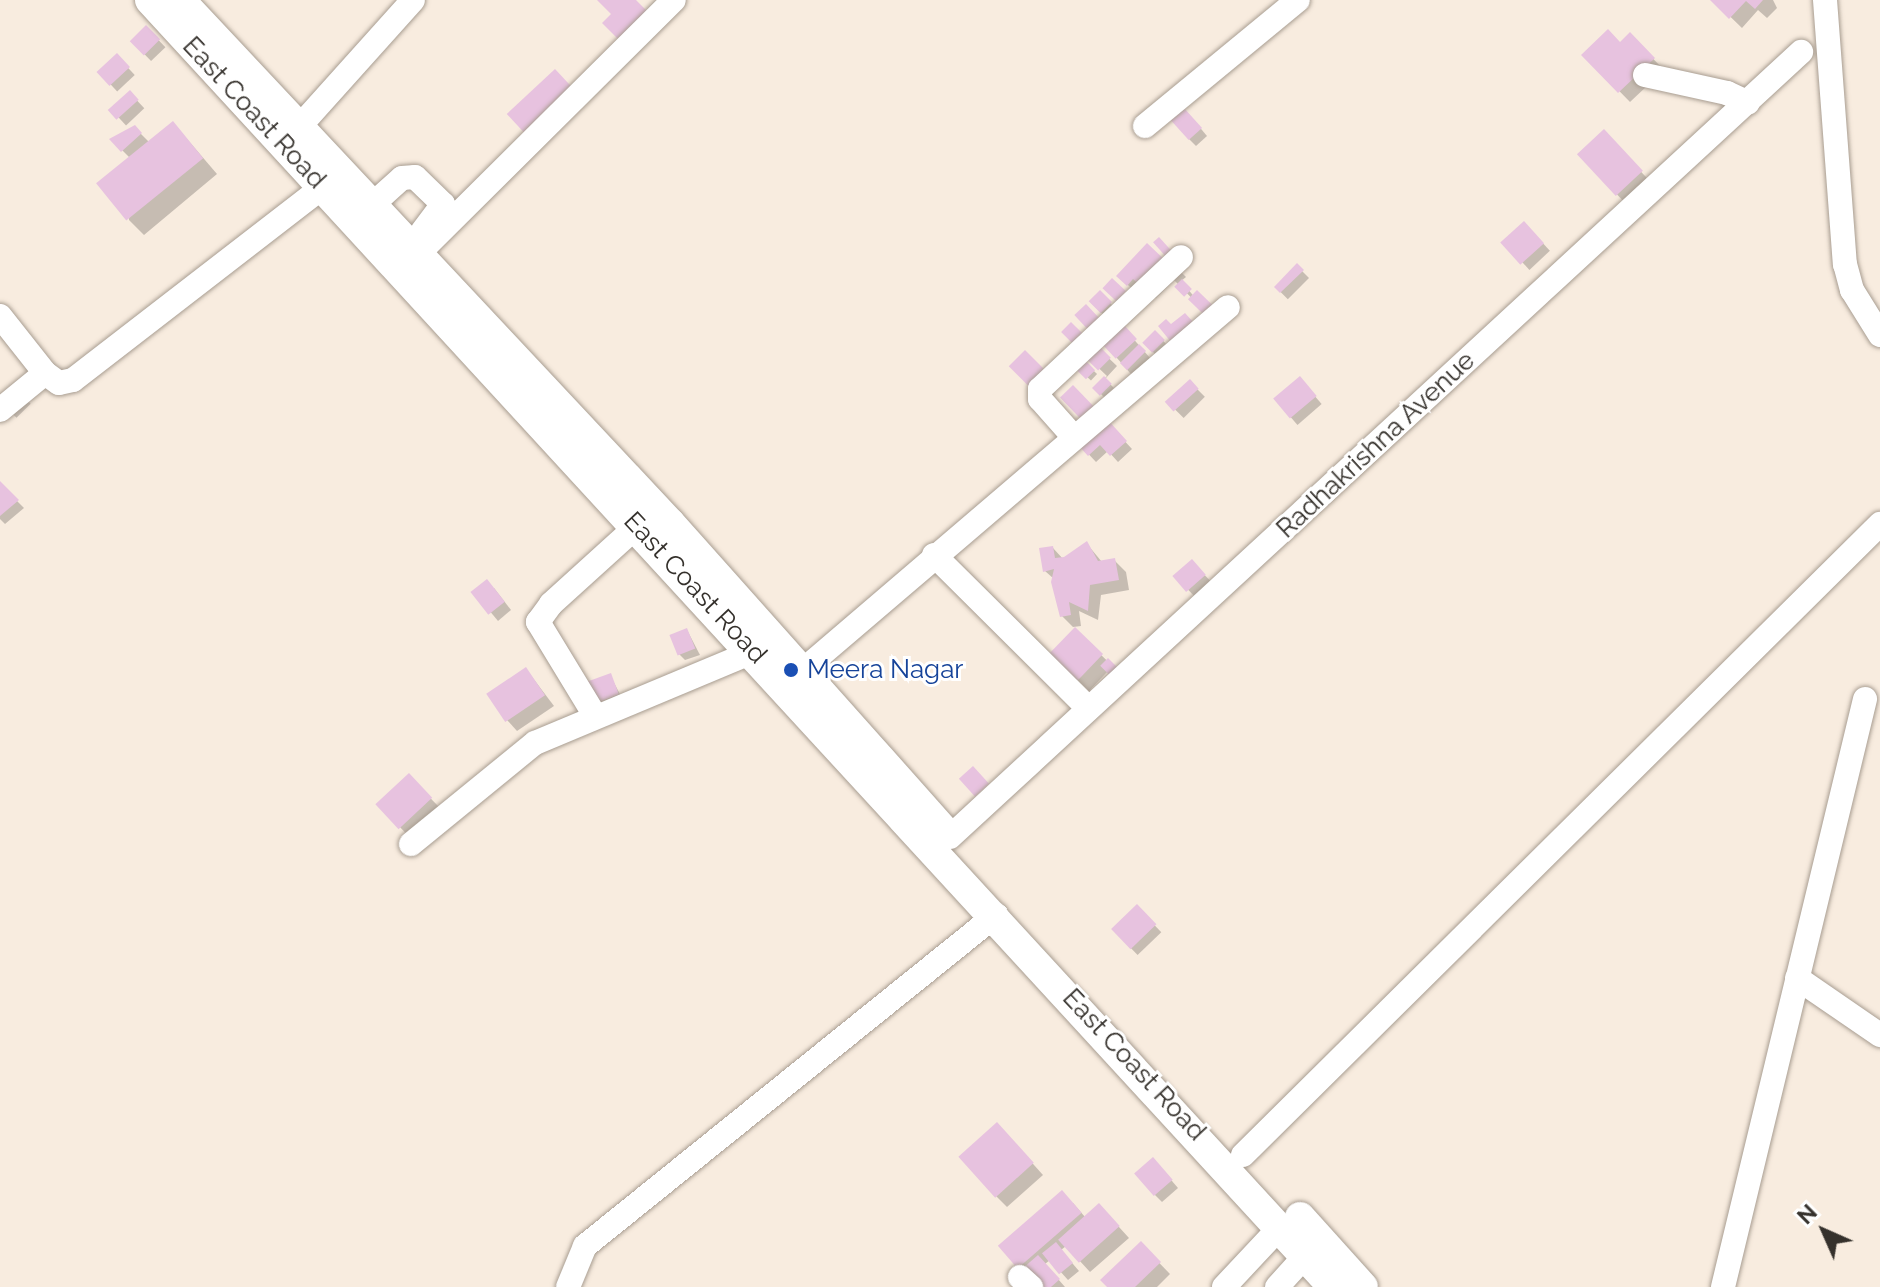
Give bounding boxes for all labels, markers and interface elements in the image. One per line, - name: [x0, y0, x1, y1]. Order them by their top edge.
- street label: East Coast Road: [176, 31, 332, 195]
- street label: Radhakrishna Avenue: [1270, 345, 1482, 545]
- street label: East Coast Road: [617, 506, 773, 670]
- place label: Meera Nagar: [807, 654, 963, 686]
- marker: Meera Nagar: [782, 661, 800, 679]
- street label: East Coast Road: [1056, 983, 1212, 1147]
- north arrow: [1784, 1191, 1864, 1271]
- text: N: [1792, 1199, 1822, 1229]

